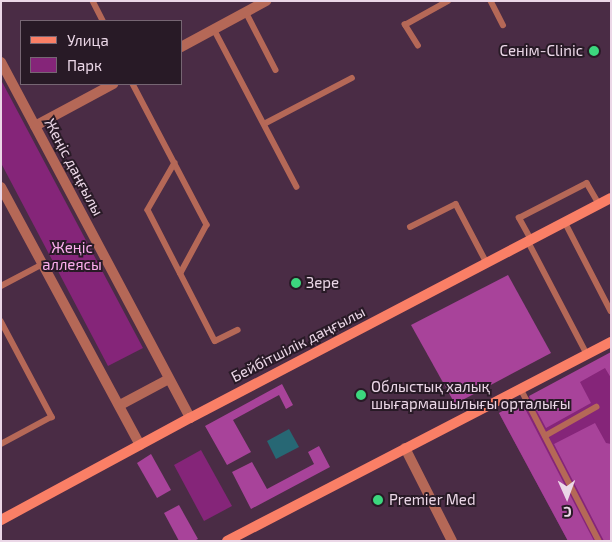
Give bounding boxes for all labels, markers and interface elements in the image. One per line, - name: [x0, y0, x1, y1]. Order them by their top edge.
- legend: [20, 20, 182, 85]
- text: Улица: [67, 31, 109, 49]
- place label: Сенім-Clinic: [500, 42, 583, 60]
- marker: Сенім-Clinic: [587, 44, 601, 58]
- text: Парк: [67, 56, 102, 74]
- street label: Жеңіс даңғылы: [41, 115, 107, 219]
- park label: Жеңіс аллеясы: [42, 238, 102, 273]
- place label: Зере: [306, 274, 339, 292]
- marker: Зере: [290, 277, 302, 289]
- street label: Бейбітшілік даңғылы: [228, 302, 368, 386]
- place label: Облыстық халық шығармашылығы орталығы: [371, 377, 571, 412]
- marker: Облыстық халық шығармашылығы орталығы: [355, 389, 367, 401]
- north arrow: [542, 472, 592, 522]
- place label: Premier Med: [389, 491, 476, 509]
- marker: Premier Med: [371, 493, 385, 507]
- text: С: [563, 504, 572, 521]

